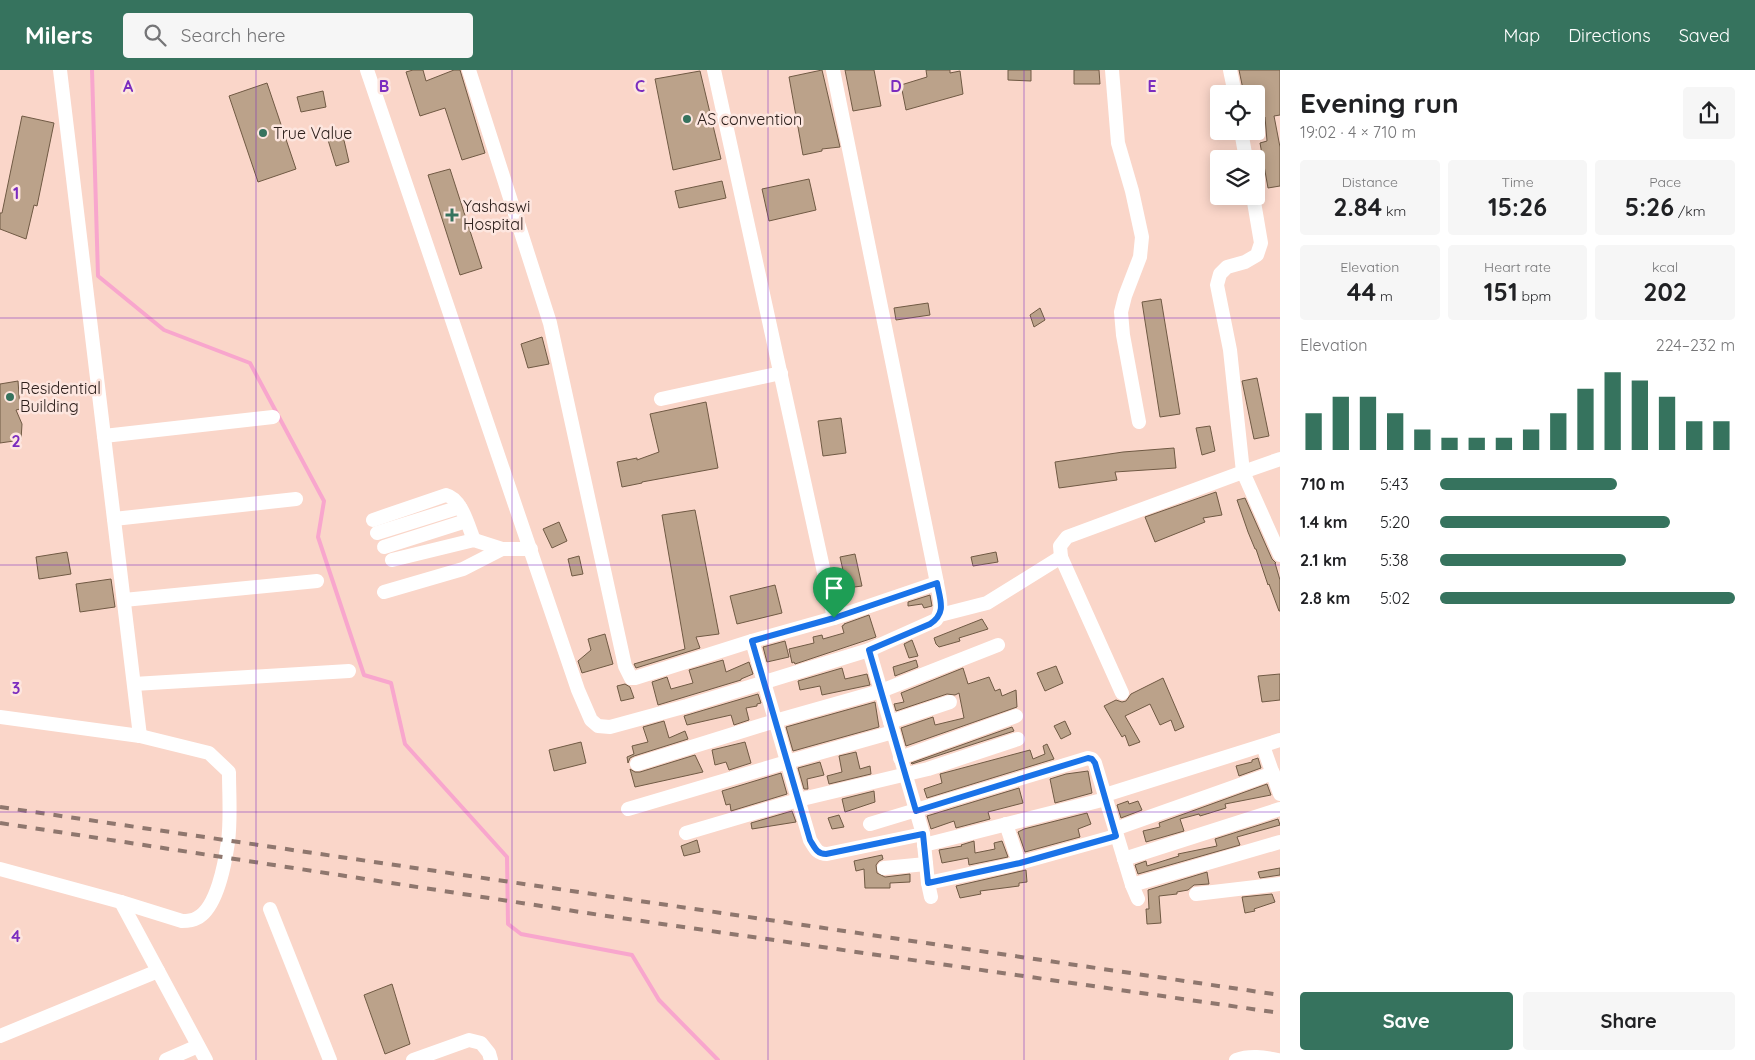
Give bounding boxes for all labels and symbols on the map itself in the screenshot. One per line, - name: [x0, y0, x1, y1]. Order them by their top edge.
- text: A: [123, 76, 134, 96]
- text: B: [379, 76, 389, 96]
- text: C: [635, 76, 645, 96]
- text: D: [890, 76, 902, 96]
- text: E: [1147, 76, 1157, 96]
- place label: AS convention: [697, 109, 802, 129]
- marker: AS convention: [681, 113, 693, 125]
- place label: True Value: [273, 123, 352, 143]
- marker: True Value: [257, 127, 269, 139]
- text: 1: [13, 183, 19, 203]
- place label: Yashaswi Hospital: [463, 196, 530, 234]
- marker: Yashaswi Hospital: [445, 208, 459, 222]
- place label: Residential Building: [20, 378, 101, 416]
- marker: Residential Building: [4, 391, 16, 403]
- text: 2: [11, 431, 21, 451]
- pin: [813, 567, 855, 618]
- text: 3: [12, 678, 20, 698]
- text: 4: [11, 926, 21, 946]

